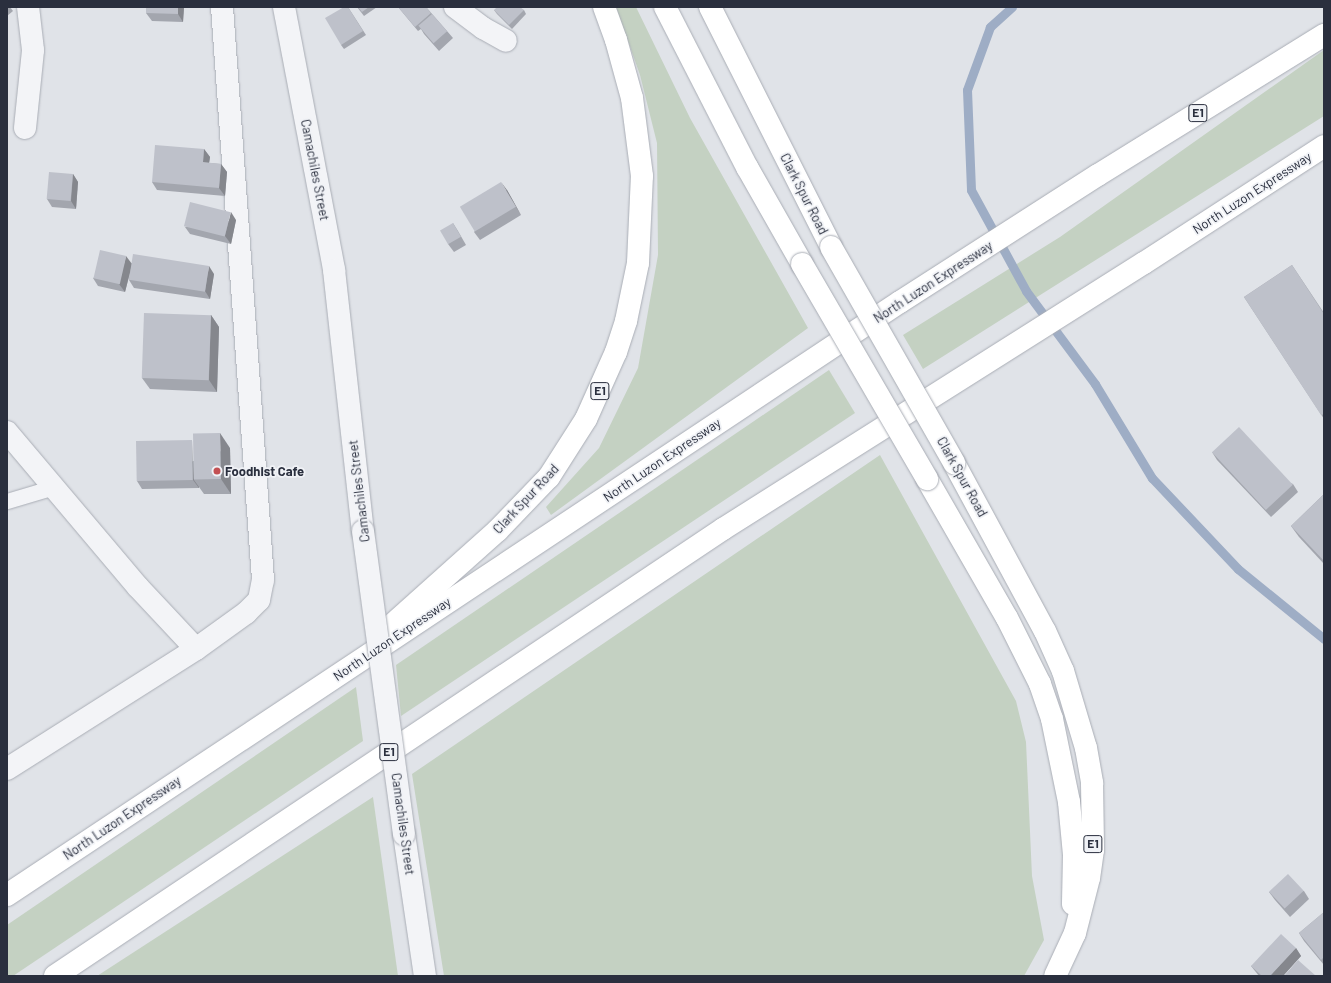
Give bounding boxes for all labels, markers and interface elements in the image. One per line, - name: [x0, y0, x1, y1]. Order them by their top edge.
- road number: E1: [1188, 103, 1208, 123]
- street label: Camachiles Street: [298, 118, 332, 222]
- street label: North Luzon Expressway: [1190, 149, 1314, 237]
- street label: Clark Spur Road: [777, 151, 831, 237]
- street label: North Luzon Expressway: [871, 238, 995, 326]
- road number: E1: [590, 381, 610, 401]
- street label: North Luzon Expressway: [600, 415, 724, 505]
- street label: Clark Spur Road: [934, 434, 990, 520]
- street label: Camachiles Street: [345, 439, 373, 543]
- street label: Clark Spur Road: [490, 461, 562, 537]
- place label: Foodhist Cafe: [225, 463, 304, 479]
- marker: Foodhist Cafe: [212, 466, 222, 476]
- street label: North Luzon Expressway: [330, 594, 454, 684]
- road number: E1: [379, 742, 399, 762]
- street label: Camachiles Street: [388, 772, 418, 876]
- street label: North Luzon Expressway: [60, 773, 184, 863]
- road number: E1: [1083, 834, 1103, 854]

